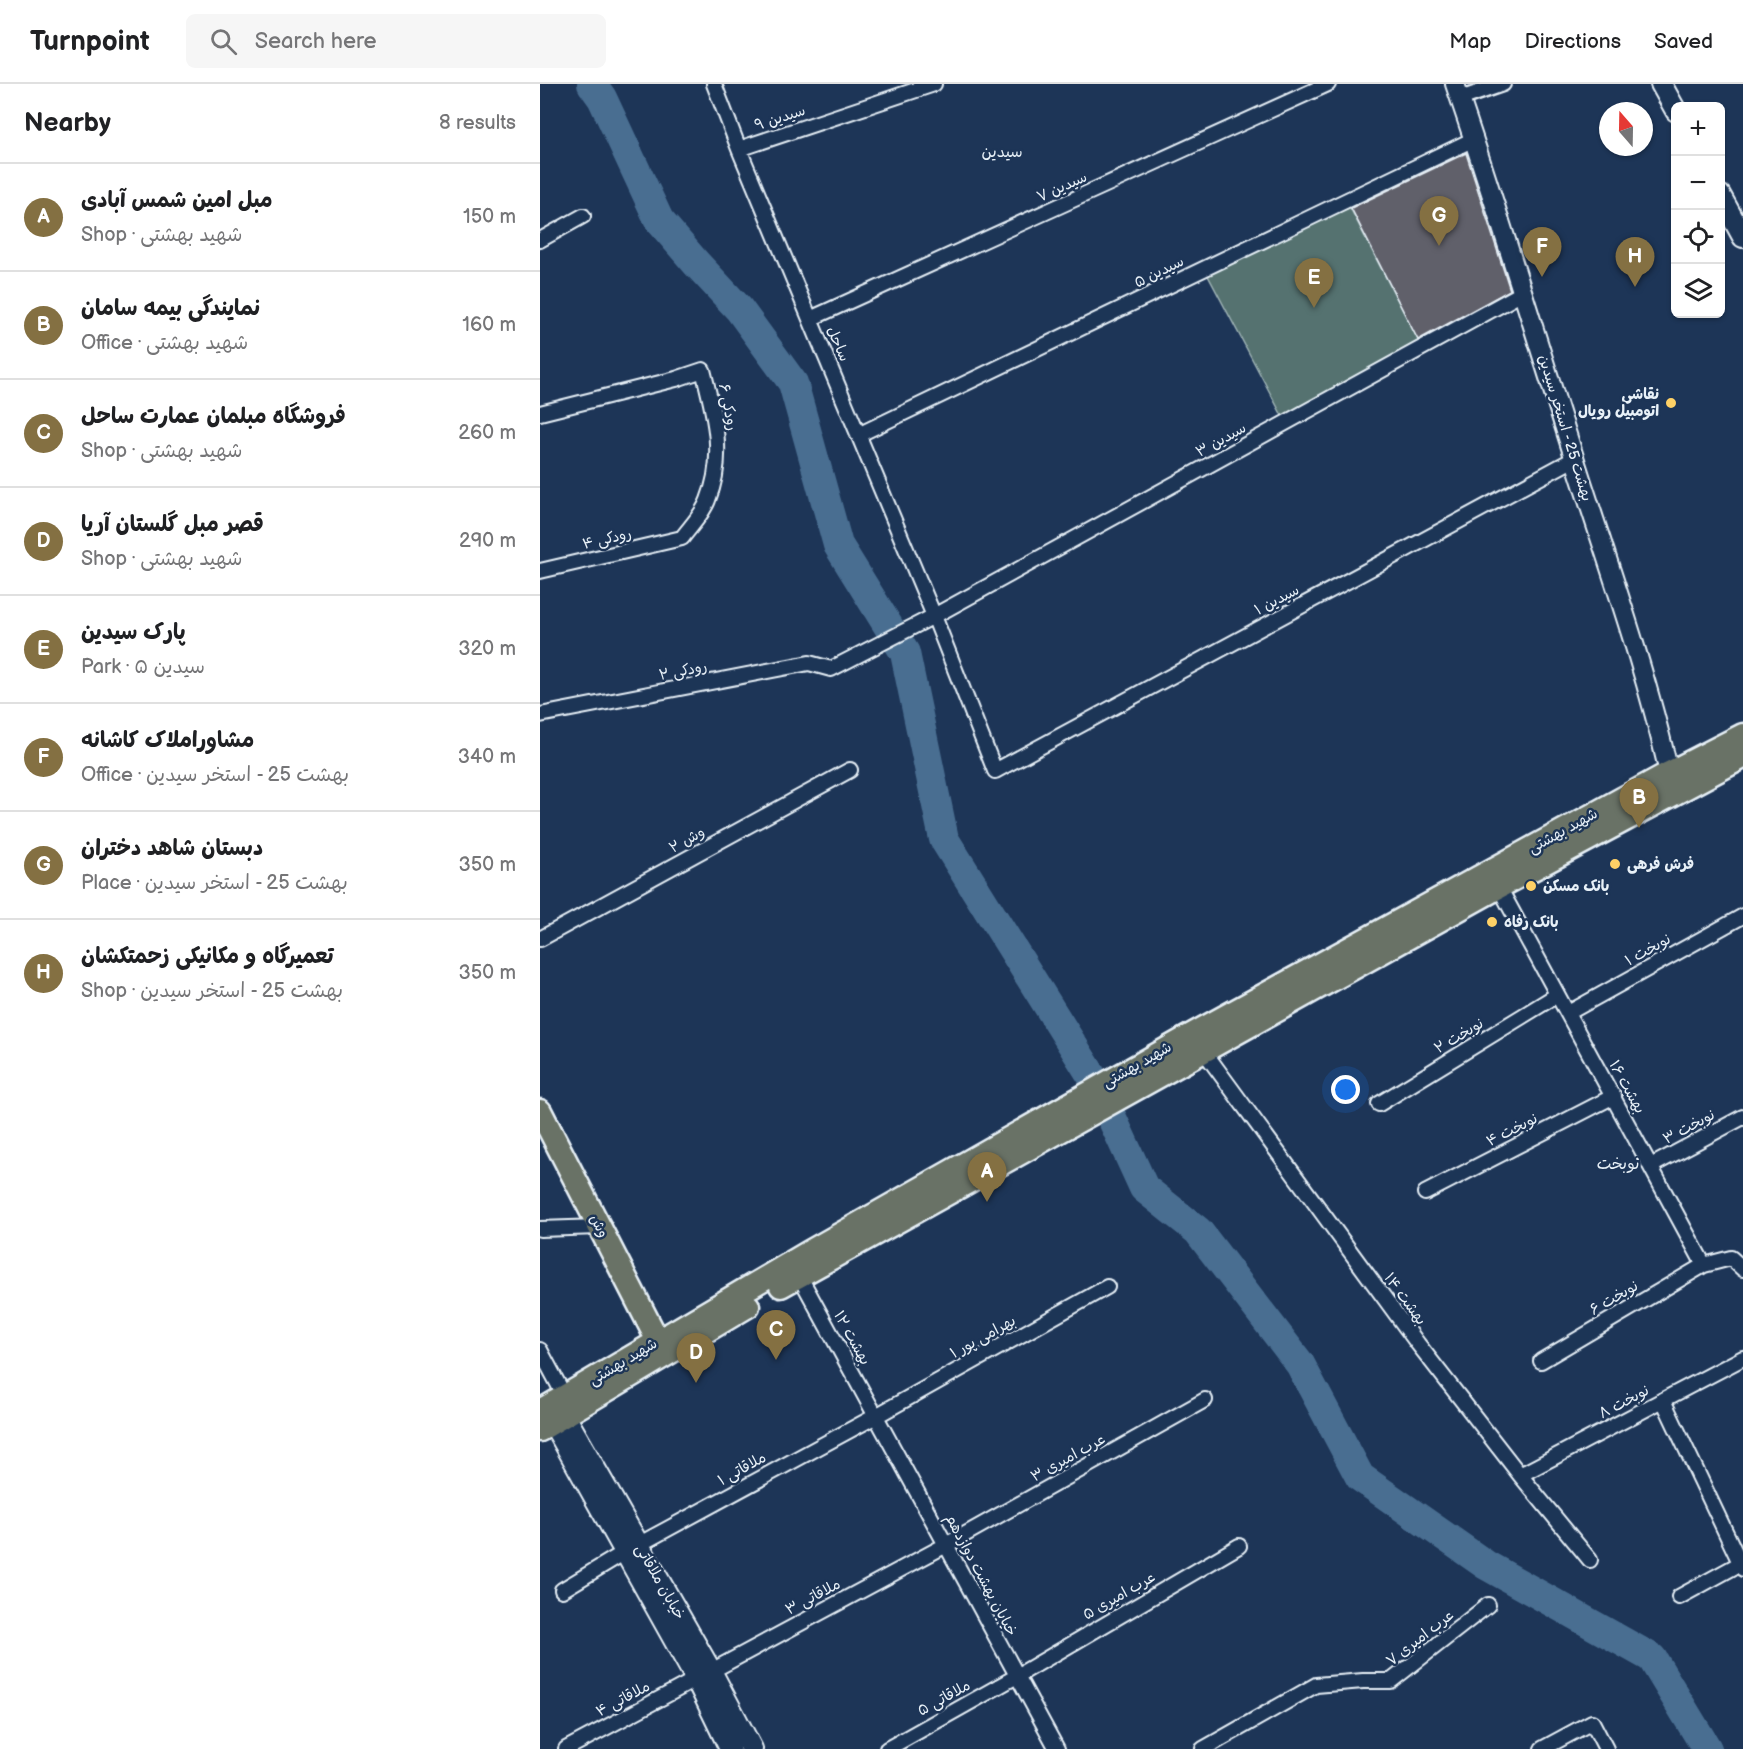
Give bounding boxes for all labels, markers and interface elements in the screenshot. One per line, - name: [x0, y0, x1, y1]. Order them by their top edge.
- search box: [186, 14, 606, 68]
- text: Turnpoint: [30, 25, 150, 58]
- icon: search: [207, 25, 240, 58]
- text: Search here: [255, 28, 377, 55]
- text: Map: [1449, 29, 1492, 54]
- text: Directions: [1525, 29, 1621, 54]
- text: Saved: [1654, 29, 1713, 54]
- street label: ۹ سیدین: [752, 101, 808, 135]
- north arrow: [1599, 102, 1653, 156]
- map controls: [1671, 102, 1725, 318]
- button: +: [1671, 102, 1725, 156]
- text: Nearby: [24, 108, 111, 139]
- text: 8 results: [439, 111, 516, 135]
- district label: سیدین: [981, 143, 1023, 162]
- button: −: [1671, 156, 1725, 210]
- street label: سیدین ۷: [1034, 167, 1090, 207]
- text: مبل امین شمس آبادی: [81, 187, 273, 214]
- pin: G: [1420, 196, 1458, 246]
- text: A: [37, 205, 50, 229]
- text: 150 m: [463, 205, 516, 229]
- button: locate: [1671, 210, 1725, 264]
- text: Shop · شهید بهشتی: [81, 223, 243, 247]
- pin: F: [1522, 228, 1562, 277]
- pin: H: [1616, 238, 1654, 287]
- street label: سیدین ۵: [1131, 252, 1187, 292]
- pin: E: [1294, 258, 1334, 308]
- button: layers: [1671, 264, 1725, 318]
- text: نمایندگی بیمه سامان: [81, 295, 260, 322]
- text: B: [36, 313, 51, 337]
- text: 160 m: [462, 313, 516, 337]
- street label: ساحل: [822, 323, 854, 365]
- text: Office · شهید بهشتی: [81, 331, 248, 355]
- street label: بهشت 25 - استخر سیدین: [1534, 352, 1596, 504]
- street label: رودکی ۶: [714, 382, 742, 432]
- place label: نقاشی اتومبیل رویال: [1578, 385, 1659, 421]
- marker: نقاشی اتومبیل رویال: [1664, 396, 1678, 410]
- text: فروشگاه مبلمان عمارت ساحل: [81, 403, 346, 430]
- street label: سیدین ۳: [1192, 418, 1250, 462]
- text: C: [36, 421, 51, 445]
- text: 260 m: [458, 421, 516, 445]
- text: Shop · شهید بهشتی: [81, 439, 243, 463]
- text: قصر مبل گلستان آریا: [81, 511, 264, 538]
- street label: رودکی ۴: [581, 524, 633, 554]
- text: D: [37, 529, 50, 553]
- text: 290 m: [459, 529, 516, 553]
- text: Shop · شهید بهشتی: [81, 547, 243, 571]
- street label: سیدین ۱: [1251, 580, 1303, 620]
- text: پارک سیدین: [81, 619, 186, 646]
- text: E: [37, 637, 50, 661]
- text: 320 m: [458, 637, 516, 661]
- text: Park · سیدین ۵: [81, 655, 205, 679]
- street label: رودکی ۲: [657, 657, 709, 685]
- text: مشاوراملاک کاشانه: [81, 727, 254, 754]
- text: F: [37, 745, 50, 769]
- text: 340 m: [458, 745, 516, 769]
- text: Office · بهشت 25 - استخر سیدین: [81, 763, 349, 787]
- pin: B: [1620, 778, 1658, 828]
- street label: شهید بهشتی: [1525, 804, 1601, 858]
- street label: وش ۲: [666, 822, 708, 858]
- text: دبستان شاهد دختران: [81, 835, 263, 862]
- text: G: [36, 853, 51, 877]
- text: 350 m: [459, 853, 516, 877]
- place label: فرش فرهی: [1627, 855, 1694, 874]
- marker: فرش فرهی: [1608, 857, 1622, 871]
- text: Place · بهشت 25 - استخر سیدین: [81, 871, 348, 895]
- place label: بانک مسکن: [1543, 877, 1609, 896]
- marker: بانک مسکن: [1524, 879, 1538, 893]
- place label: بانک رفاه: [1504, 913, 1559, 932]
- marker: بانک رفاه: [1485, 915, 1499, 929]
- street label: ۱ نوبخت: [1622, 930, 1674, 970]
- text: تعمیرگاه و مکانیکی زحمتکشان: [81, 943, 334, 970]
- text: H: [36, 961, 51, 985]
- text: 350 m: [459, 961, 516, 985]
- text: Shop · بهشت 25 - استخر سیدین: [81, 979, 343, 1003]
- street label: ۲ نوبخت: [1431, 1014, 1487, 1058]
- street label: شهید بهشتی: [1099, 1038, 1175, 1092]
- street label: ۱۶ بهشت: [1605, 1057, 1649, 1117]
- your location: [1331, 1075, 1360, 1104]
- street label: ۳ نوبخت: [1660, 1105, 1718, 1149]
- street label: ۴ نوبخت: [1483, 1109, 1541, 1151]
- pin: A: [968, 1152, 1006, 1202]
- district label: نوبخت: [1597, 1155, 1639, 1174]
- street label: وش: [585, 1211, 613, 1241]
- street label: بهشت ۱۴: [1380, 1269, 1430, 1329]
- street label: نوبخت ۶: [1586, 1277, 1642, 1319]
- street label: ۱۲ بهشت: [829, 1308, 875, 1368]
- pin: C: [756, 1310, 796, 1360]
- street label: ۱ بهرامی پور: [947, 1311, 1019, 1363]
- street label: شهید بهشتی: [585, 1334, 661, 1390]
- pin: D: [676, 1334, 716, 1383]
- street label: ۸ نوبخت: [1595, 1381, 1653, 1423]
- street label: ۳ عرب امیری: [1027, 1430, 1109, 1486]
- street label: ملاقاتی ۱: [714, 1448, 770, 1490]
- street label: خیابان بهشت دوازدهم: [940, 1511, 1021, 1640]
- street label: خیابان ملاقاتی: [631, 1541, 689, 1623]
- street label: ۵ عرب امیری: [1079, 1568, 1159, 1624]
- street label: ملاقاتی ۳: [782, 1575, 844, 1619]
- street label: ۷ عرب امیری: [1382, 1606, 1458, 1670]
- street label: ملاقاتی ۵: [914, 1676, 974, 1720]
- street label: ملاقاتی ۴: [593, 1677, 653, 1721]

